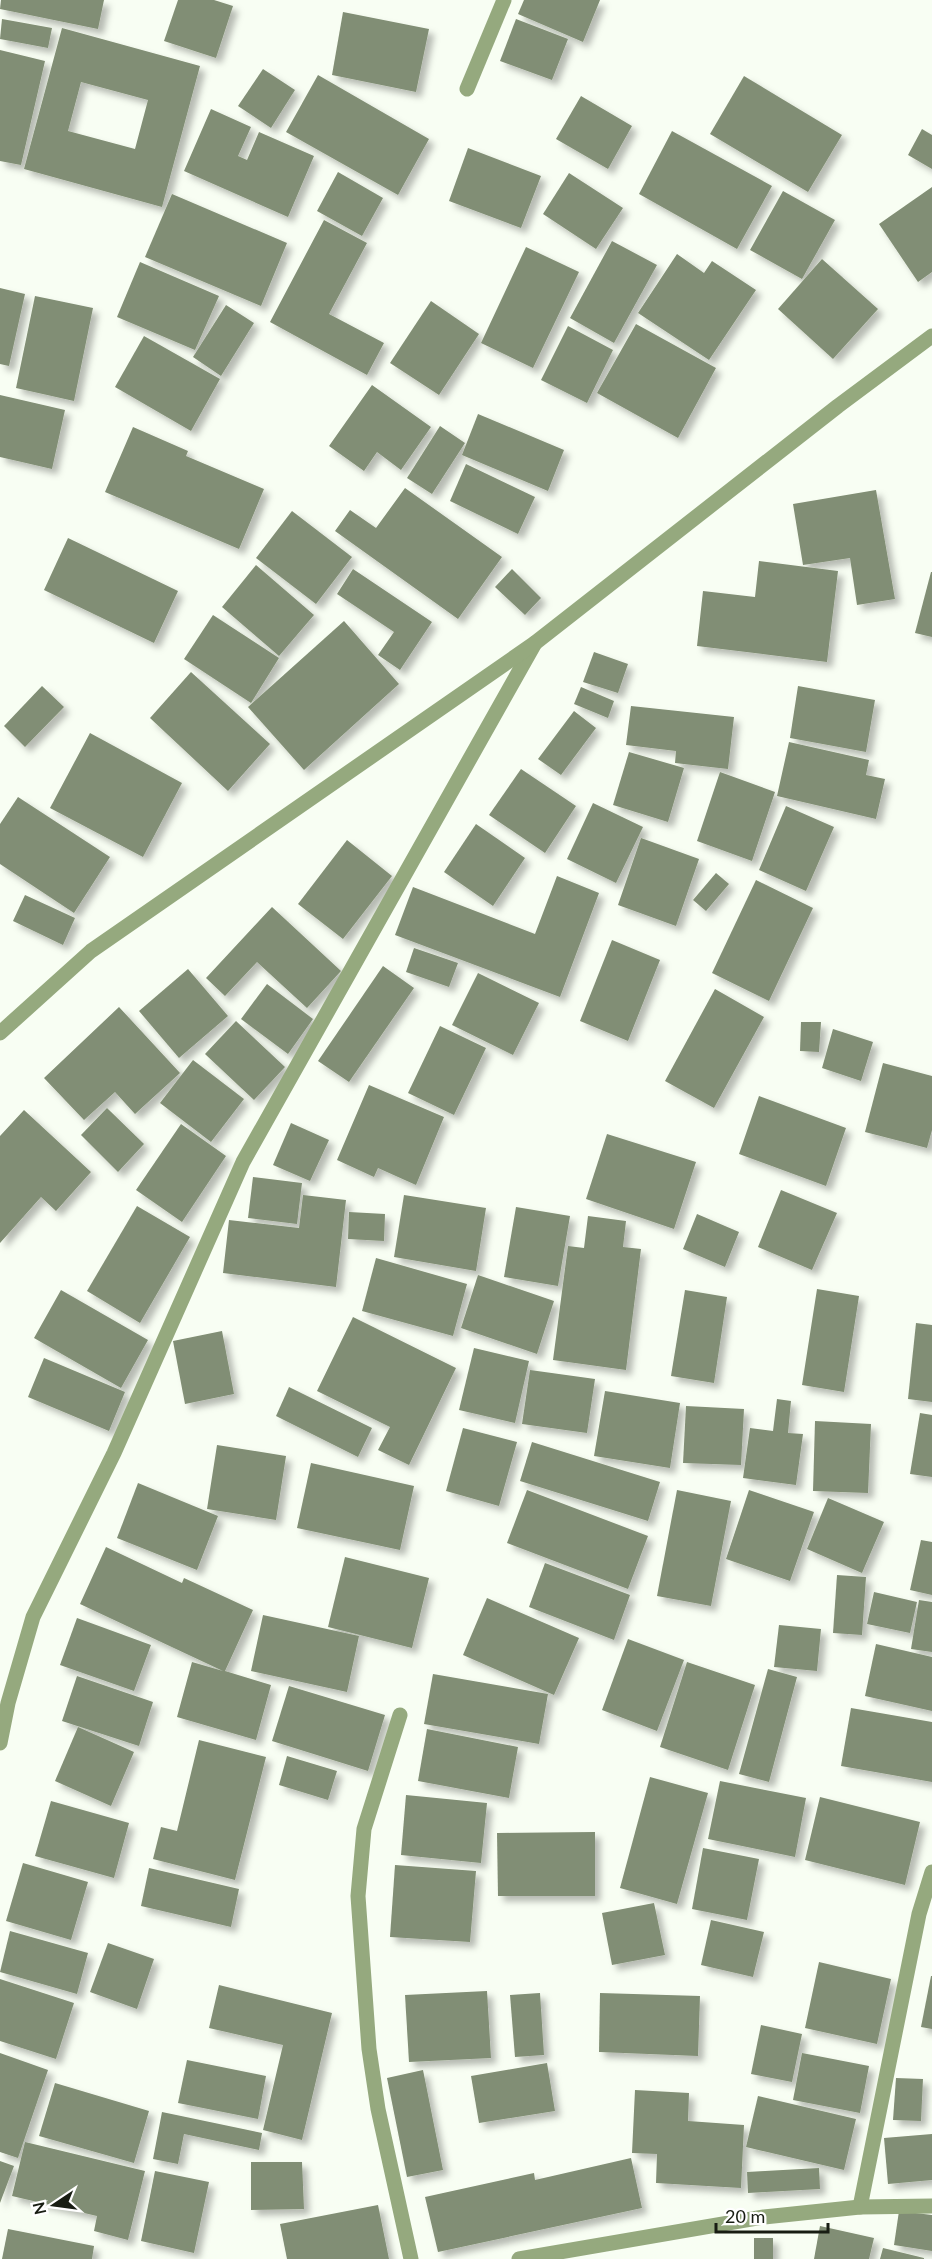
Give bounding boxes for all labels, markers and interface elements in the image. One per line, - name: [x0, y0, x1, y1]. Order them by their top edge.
- north arrow: [24, 2175, 84, 2235]
- scale bar: [716, 2196, 828, 2234]
- text: N: [28, 2200, 50, 2217]
- text: 20 m: [725, 2205, 765, 2227]

